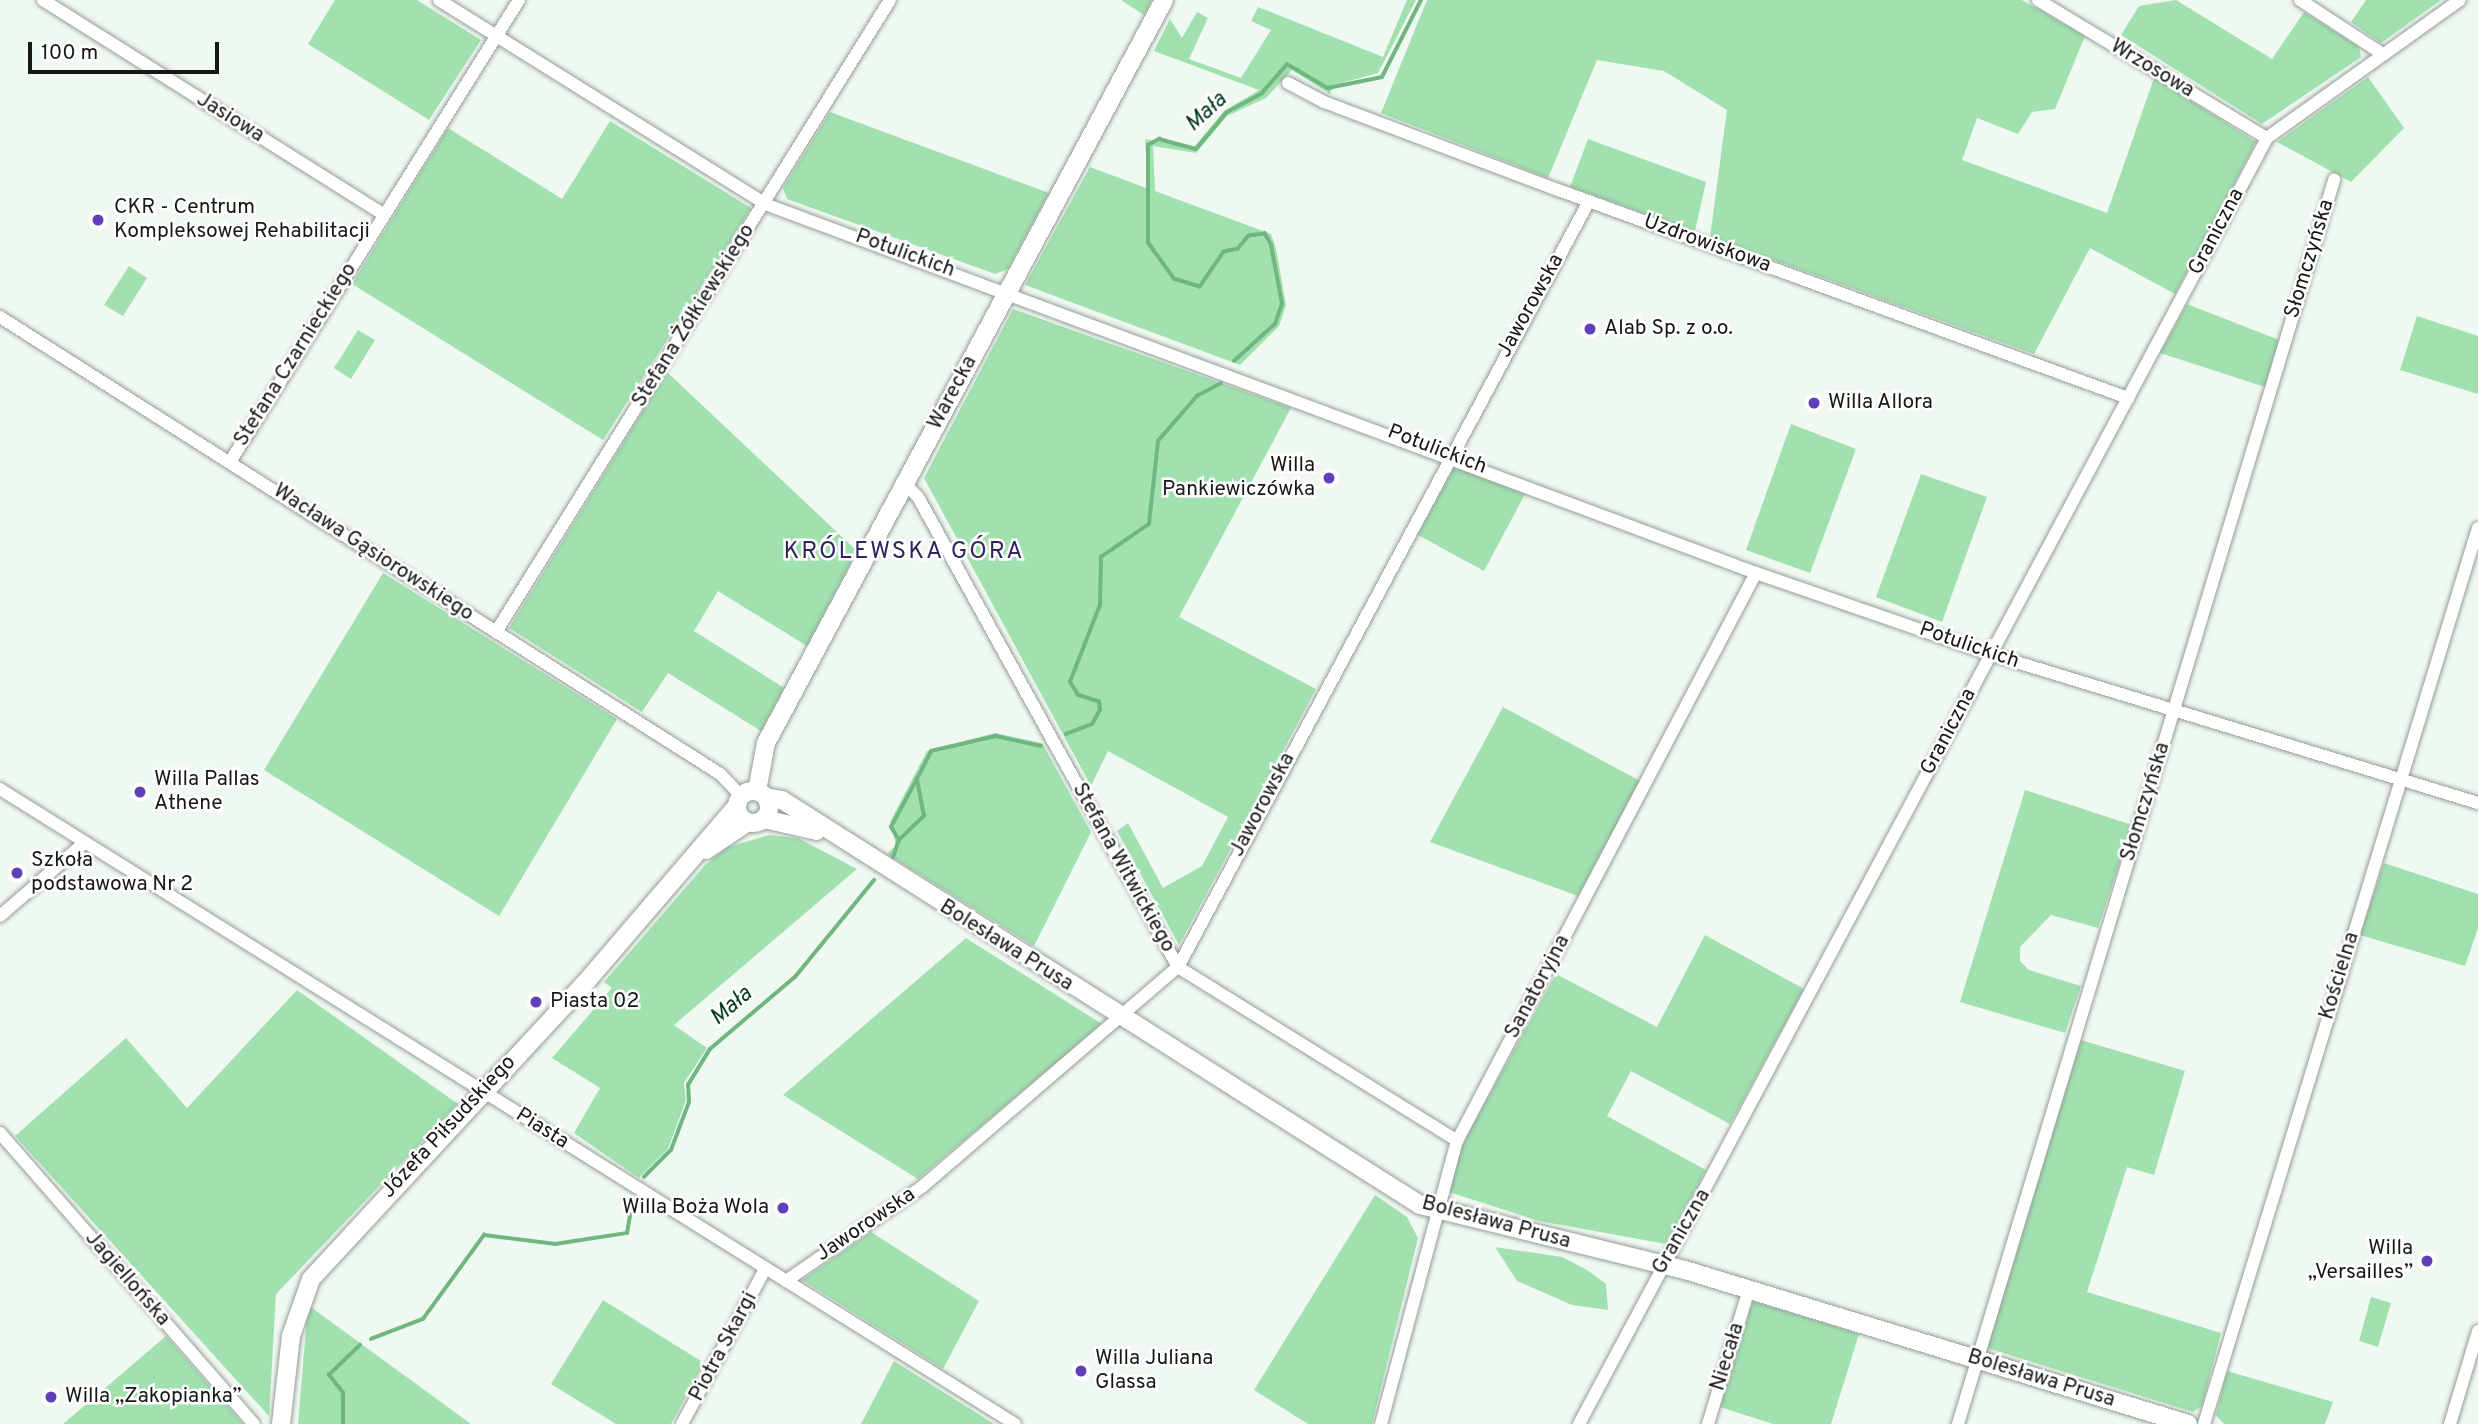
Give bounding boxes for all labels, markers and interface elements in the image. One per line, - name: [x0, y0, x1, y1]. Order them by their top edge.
- scale bar: [32, 28, 222, 72]
- street label: Wrzosowa: [2105, 34, 2199, 104]
- text: 100 m: [41, 40, 98, 67]
- street label: Jasiowa: [191, 87, 269, 149]
- water label: Mała: [1180, 87, 1234, 139]
- street label: Graniczna: [2184, 184, 2250, 280]
- place label: CKR - Centrum Kompleksowej Rehabilitacji: [114, 195, 370, 245]
- street label: Słomczyńska: [2280, 196, 2340, 322]
- street label: Uzdrowiskowa: [1640, 209, 1774, 279]
- marker: CKR - Centrum Kompleksowej Rehabilitacji: [88, 210, 108, 230]
- street label: Stefana Żółkiewskiego: [627, 220, 761, 412]
- street label: Potulickich: [852, 224, 958, 284]
- street label: Jaworowska: [1492, 250, 1570, 362]
- street label: Stefana Czarnieckiego: [229, 259, 363, 451]
- place label: Alab Sp. z o.o.: [1604, 316, 1733, 342]
- marker: Alab Sp. z o.o.: [1582, 321, 1598, 337]
- street label: Warecka: [923, 352, 983, 434]
- place label: Willa Allora: [1828, 390, 1934, 416]
- marker: Willa Allora: [1806, 395, 1822, 411]
- street label: Potulickich: [1384, 420, 1490, 480]
- place label: Willa Pankiewiczówka: [1162, 453, 1315, 503]
- marker: Willa Pankiewiczówka: [1321, 470, 1337, 486]
- street label: Wacława Gąsiorowskiego: [268, 479, 478, 627]
- district label: KRÓLEWSKA GÓRA: [785, 539, 1023, 567]
- street label: Potulickich: [1916, 617, 2022, 675]
- street label: Graniczna: [1916, 684, 1982, 780]
- street label: Słomczyńska: [2116, 739, 2176, 865]
- street label: Jaworowska: [1225, 749, 1301, 861]
- place label: Willa Pallas Athene: [154, 767, 260, 817]
- street label: Stefana Witwickiego: [1066, 779, 1180, 957]
- marker: Willa Pallas Athene: [132, 784, 148, 800]
- place label: Szkoła podstawowa Nr 2: [31, 848, 193, 898]
- marker: Szkoła podstawowa Nr 2: [9, 865, 25, 881]
- street label: Bolesława Prusa: [934, 895, 1078, 997]
- street label: Kościelna: [2315, 929, 2365, 1023]
- street label: Sanatoryjna: [1500, 931, 1576, 1043]
- water label: Mała: [705, 981, 759, 1033]
- place label: Piasta 02: [550, 989, 639, 1015]
- marker: Piasta 02: [528, 994, 544, 1010]
- street label: Józefa Piłsudskiego: [376, 1050, 522, 1204]
- street label: Piasta: [511, 1103, 573, 1155]
- street label: Jaworowska: [812, 1183, 920, 1267]
- street label: Graniczna: [1647, 1185, 1717, 1279]
- street label: Bolesława Prusa: [1419, 1191, 1573, 1255]
- place label: Willa Boża Wola: [621, 1195, 769, 1221]
- marker: Willa Boża Wola: [775, 1200, 791, 1216]
- street label: Jagiellońska: [79, 1226, 175, 1332]
- place label: Willa „Versailles”: [2308, 1236, 2413, 1286]
- marker: Willa „Versailles”: [2419, 1253, 2435, 1269]
- street label: Piotra Skargi: [685, 1288, 763, 1406]
- street label: Niecała: [1706, 1320, 1750, 1394]
- street label: Bolesława Prusa: [1964, 1345, 2118, 1413]
- place label: Willa Juliana Glassa: [1095, 1346, 1213, 1396]
- marker: Willa Juliana Glassa: [1073, 1363, 1089, 1379]
- place label: Willa „Zakopianka”: [65, 1384, 242, 1410]
- marker: Willa „Zakopianka”: [43, 1389, 59, 1405]

